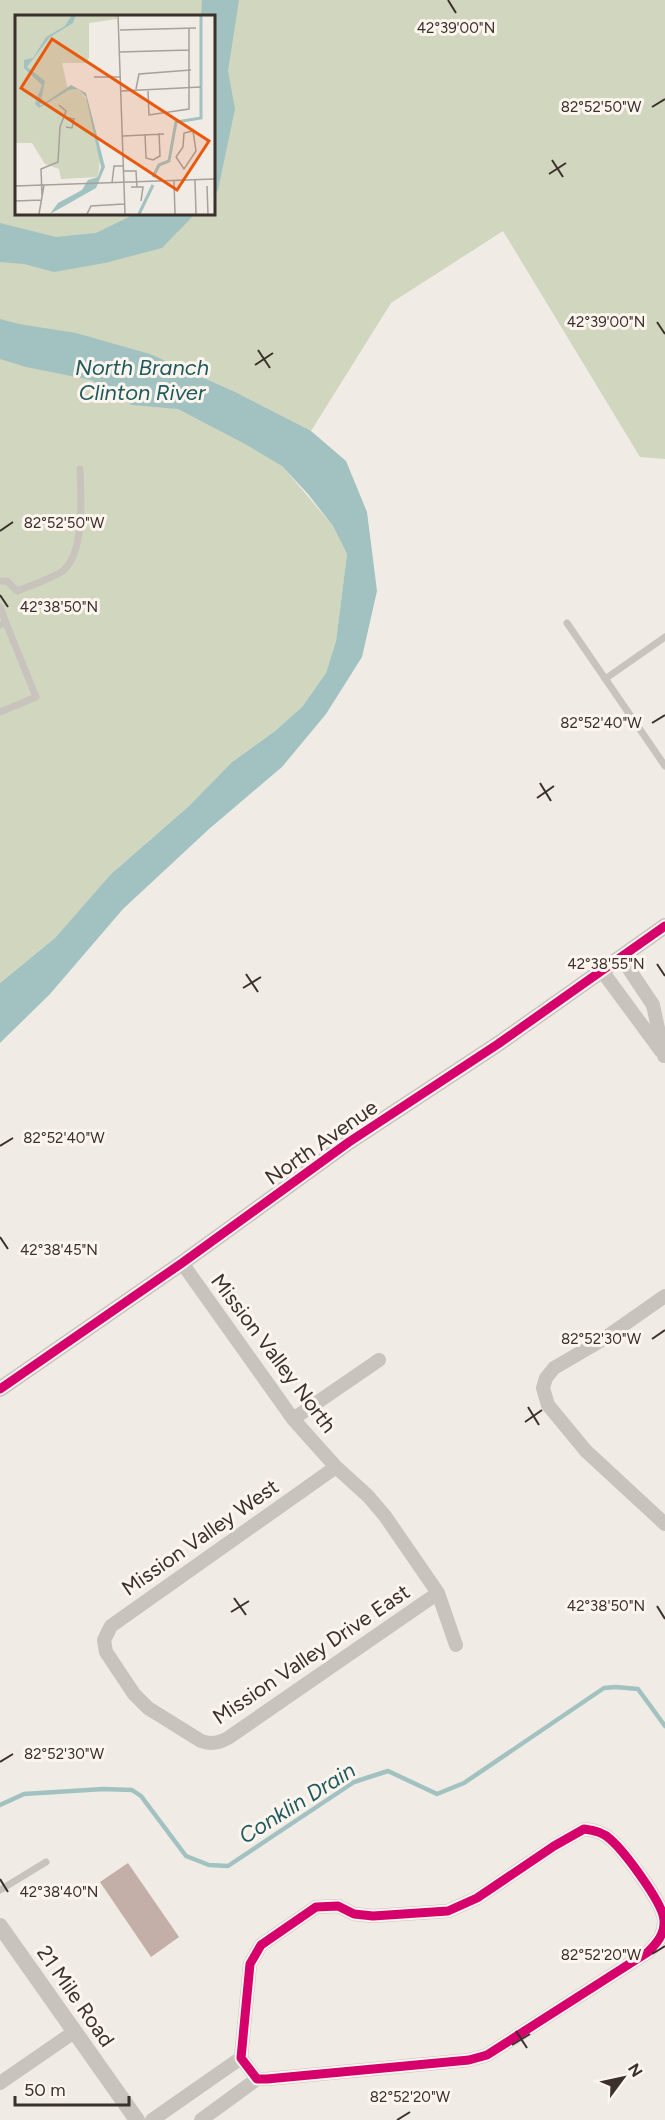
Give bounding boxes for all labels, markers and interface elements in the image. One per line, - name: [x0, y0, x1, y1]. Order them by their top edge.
- inset map: [15, 15, 214, 214]
- text: 42°39'00"N: [417, 19, 495, 37]
- text: 82°52'50"W: [561, 98, 642, 116]
- text: 42°39'00"N: [567, 313, 645, 331]
- water label: North Branch Clinton River: [75, 354, 209, 406]
- text: 82°52'50"W: [24, 514, 105, 532]
- text: 42°38'50"N: [20, 598, 98, 616]
- text: 82°52'40"W: [560, 714, 642, 732]
- text: 42°38'55"N: [567, 955, 645, 973]
- street label: North Avenue: [260, 1094, 382, 1190]
- text: 82°52'40"W: [23, 1129, 105, 1147]
- text: 42°38'45"N: [20, 1241, 98, 1259]
- street label: Mission Valley North: [206, 1269, 342, 1437]
- text: 82°52'30"W: [561, 1330, 642, 1348]
- street label: Mission Valley West: [117, 1473, 283, 1601]
- street label: Mission Valley Drive East: [208, 1579, 414, 1729]
- text: 42°38'50"N: [567, 1597, 645, 1615]
- text: 82°52'30"W: [24, 1745, 105, 1763]
- water label: Conklin Drain: [234, 1757, 360, 1849]
- text: 42°38'40"N: [20, 1883, 98, 1901]
- street label: 21 Mile Road: [32, 1941, 120, 2051]
- text: 82°52'20"W: [561, 1946, 642, 1964]
- north arrow: [593, 2048, 653, 2108]
- text: N: [624, 2060, 646, 2080]
- scale bar: [15, 2069, 129, 2107]
- text: 50 m: [24, 2079, 66, 2101]
- text: 82°52'20"W: [370, 2088, 451, 2106]

